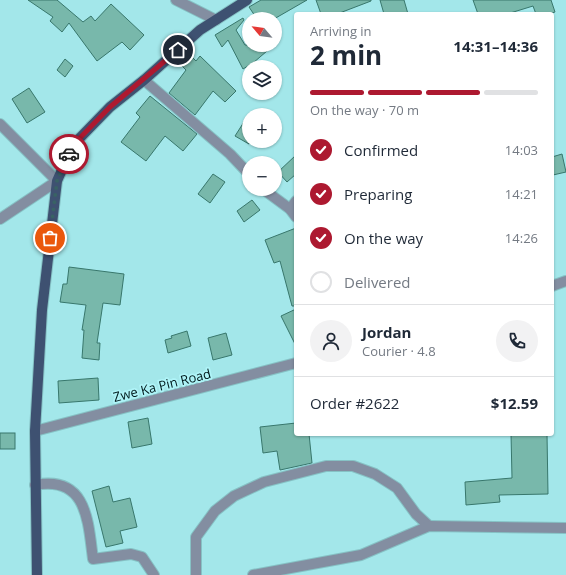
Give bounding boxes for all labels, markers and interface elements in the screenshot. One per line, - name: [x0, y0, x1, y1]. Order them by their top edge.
- north arrow: [242, 12, 282, 52]
- map controls: [242, 12, 282, 196]
- text: Arriving in: [310, 22, 372, 40]
- pin: [161, 33, 195, 67]
- text: 14:31–14:36: [453, 36, 538, 56]
- text: 2 min: [310, 37, 382, 73]
- icon: home: [167, 39, 189, 61]
- button: layers: [242, 60, 282, 100]
- text: On the way · 70 m: [310, 101, 419, 119]
- button: +: [242, 108, 282, 148]
- courier: [49, 134, 89, 174]
- icon: check: [310, 139, 332, 161]
- text: Confirmed: [344, 140, 418, 160]
- text: 14:03: [505, 141, 538, 159]
- icon: car: [58, 143, 80, 165]
- button: −: [242, 156, 282, 196]
- icon: check: [310, 183, 332, 205]
- text: Preparing: [344, 184, 412, 204]
- text: 14:21: [505, 185, 538, 203]
- pin: [33, 221, 67, 255]
- icon: bag: [39, 227, 61, 249]
- icon: check: [310, 227, 332, 249]
- text: On the way: [344, 228, 423, 248]
- text: 14:26: [505, 229, 538, 247]
- text: Delivered: [344, 272, 411, 292]
- button: person: [310, 320, 352, 362]
- button: phone: [496, 320, 538, 362]
- text: Jordan: [362, 322, 411, 342]
- text: Courier · 4.8: [362, 342, 436, 360]
- street label: Zwe Ka Pin Road: [111, 364, 213, 406]
- text: Order #2622: [310, 393, 399, 413]
- text: $12.59: [491, 393, 538, 413]

